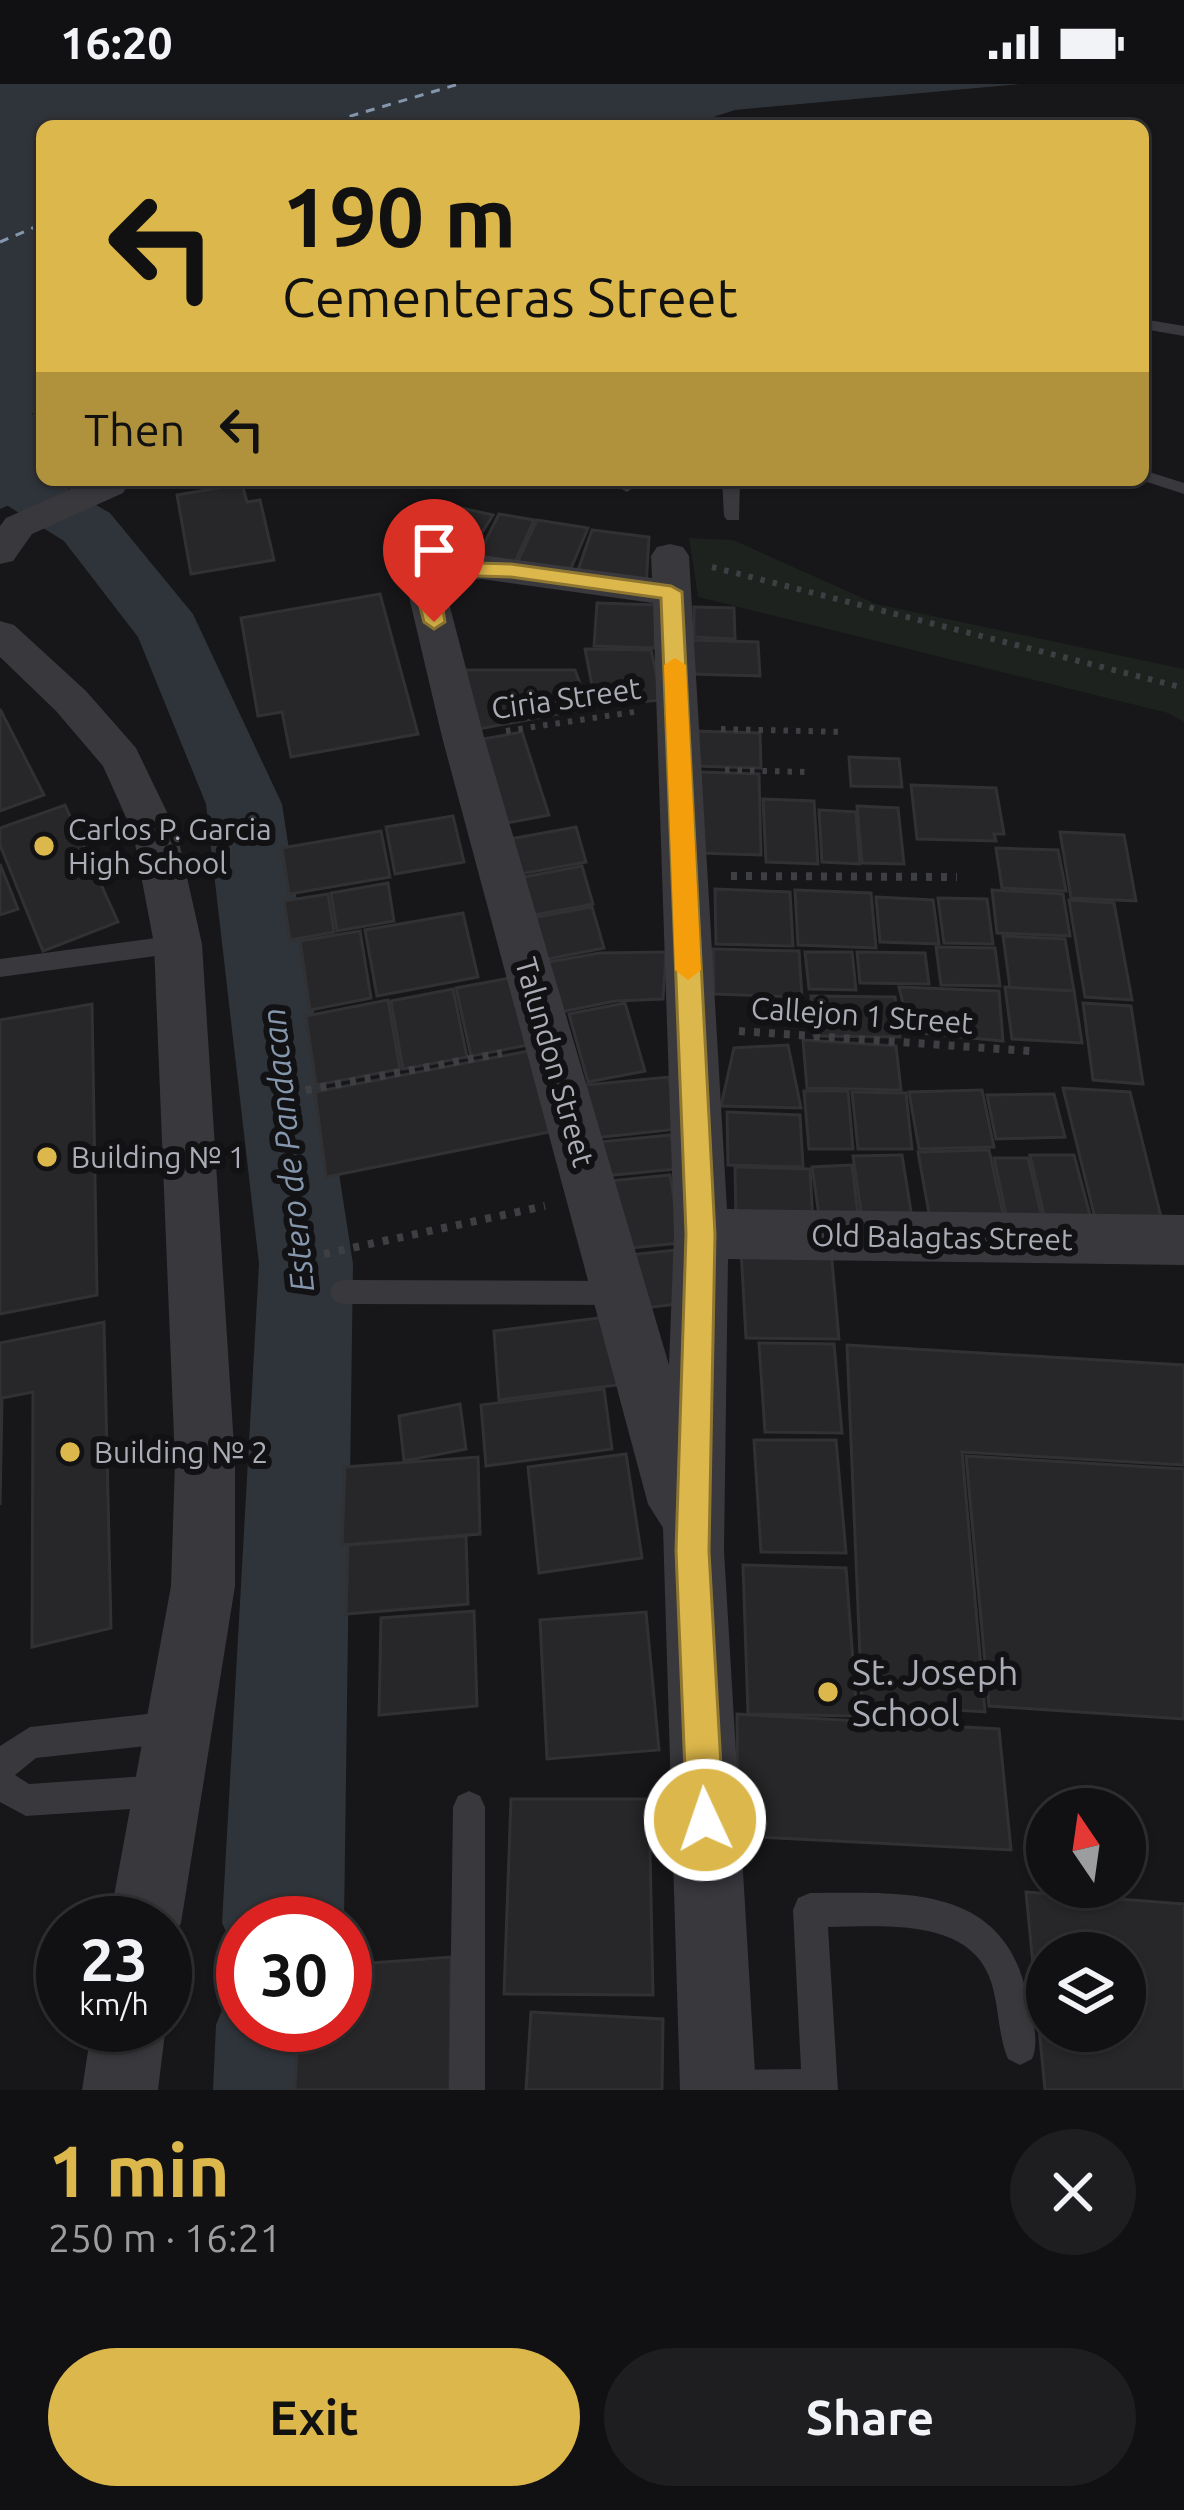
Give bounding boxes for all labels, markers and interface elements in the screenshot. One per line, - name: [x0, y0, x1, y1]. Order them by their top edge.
- text: 16:20: [60, 17, 173, 68]
- icon: left: [84, 168, 240, 324]
- text: 190 m: [282, 169, 516, 263]
- text: Cementeras Street: [282, 267, 738, 327]
- icon: left: [209, 396, 275, 462]
- text: Then: [84, 404, 185, 455]
- pin: [383, 499, 485, 622]
- icon: arrive: [401, 517, 467, 583]
- street label: Ciria Street: [489, 671, 643, 725]
- place label: Carlos P. Garcia High School: [68, 812, 272, 880]
- marker: Carlos P. Garcia High School: [31, 833, 57, 859]
- street label: Talundon Street: [509, 954, 601, 1171]
- street label: Callejon 1 Street: [750, 990, 974, 1040]
- water label: Estero de Pandacan: [254, 1006, 320, 1294]
- place label: Building № 1: [71, 1140, 245, 1174]
- marker: Building № 1: [34, 1144, 60, 1170]
- street label: Old Balagtas Street: [811, 1218, 1073, 1256]
- place label: Building № 2: [94, 1435, 268, 1469]
- marker: Building № 2: [57, 1439, 83, 1465]
- place label: St. Joseph School: [852, 1651, 1018, 1733]
- marker: St. Joseph School: [815, 1679, 841, 1705]
- position arrow: [642, 1757, 768, 1883]
- north arrow: [1026, 1788, 1146, 1908]
- map controls: [1026, 1788, 1146, 2052]
- speed limit sign: 30: [216, 1896, 372, 2052]
- text: 23: [80, 1925, 148, 1992]
- button: layers: [1026, 1932, 1146, 2052]
- text: km/h: [79, 1987, 149, 2021]
- button: close: [1010, 2129, 1136, 2255]
- text: 1 min: [48, 2130, 230, 2211]
- text: 250 m · 16:21: [48, 2216, 282, 2259]
- button: Exit: [48, 2348, 580, 2486]
- button: Share: [604, 2348, 1136, 2486]

